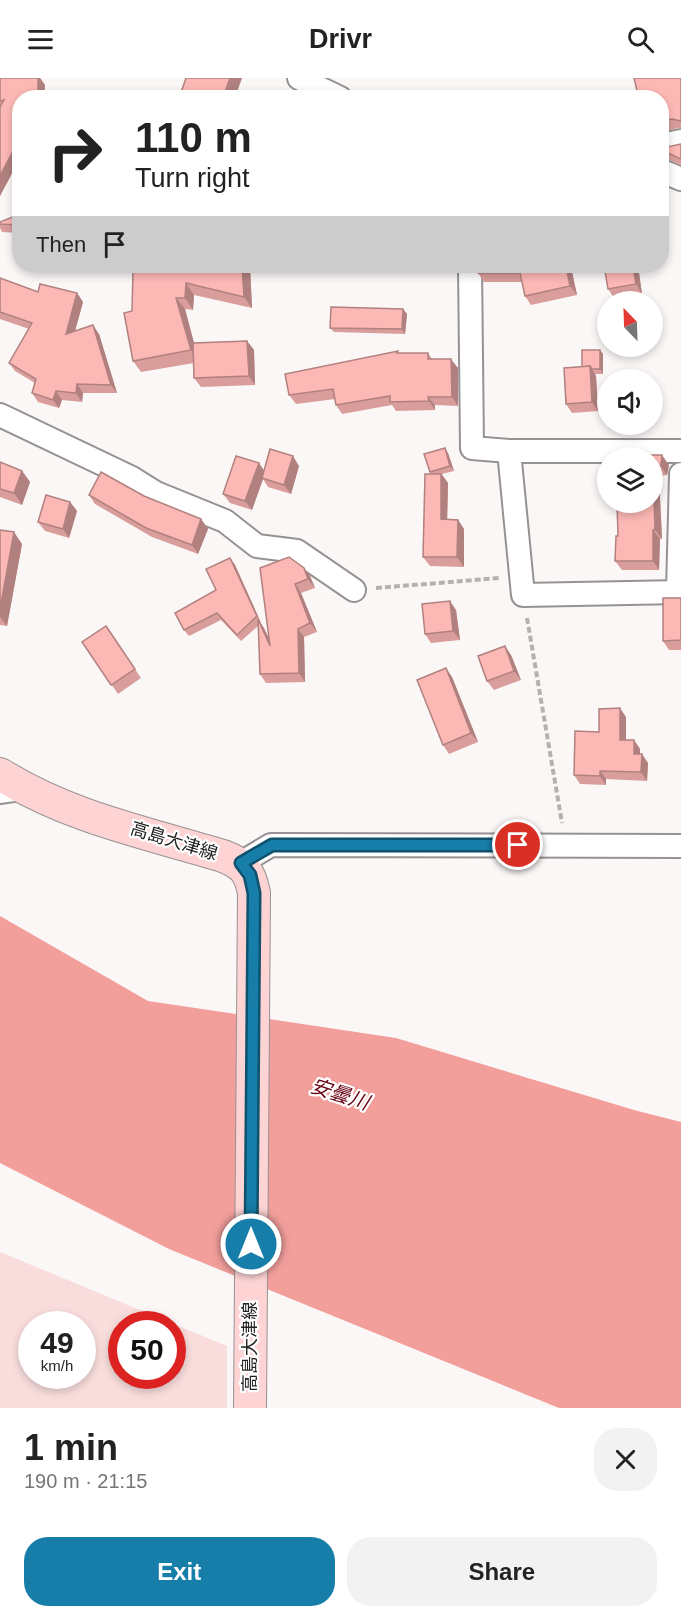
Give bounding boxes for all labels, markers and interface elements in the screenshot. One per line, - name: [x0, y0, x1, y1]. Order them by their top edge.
- icon: menu: [24, 23, 57, 56]
- icon: search: [624, 23, 657, 56]
- text: Drivr: [309, 24, 372, 54]
- icon: right: [36, 114, 114, 192]
- text: 110 m: [135, 114, 252, 161]
- text: Turn right: [135, 163, 250, 193]
- icon: arrive: [98, 228, 131, 261]
- text: Then: [36, 232, 86, 257]
- north arrow: [597, 291, 663, 357]
- map controls: [597, 291, 663, 513]
- button: sound: [597, 369, 663, 435]
- button: layers: [597, 447, 663, 513]
- street label: 高島大津線: [128, 818, 220, 864]
- pin: [492, 819, 543, 870]
- icon: arrive: [501, 828, 534, 861]
- water label: 安曇川: [308, 1074, 374, 1114]
- position arrow: [219, 1212, 283, 1276]
- street label: 高島大津線: [240, 1302, 260, 1392]
- speed limit sign: 50: [108, 1311, 186, 1389]
- text: 49: [40, 1326, 74, 1359]
- text: km/h: [41, 1357, 73, 1374]
- text: 1 min: [24, 1427, 118, 1468]
- button: close: [594, 1428, 657, 1491]
- text: 190 m · 21:15: [24, 1470, 147, 1492]
- button: Exit: [24, 1537, 335, 1606]
- button: Share: [347, 1537, 657, 1606]

